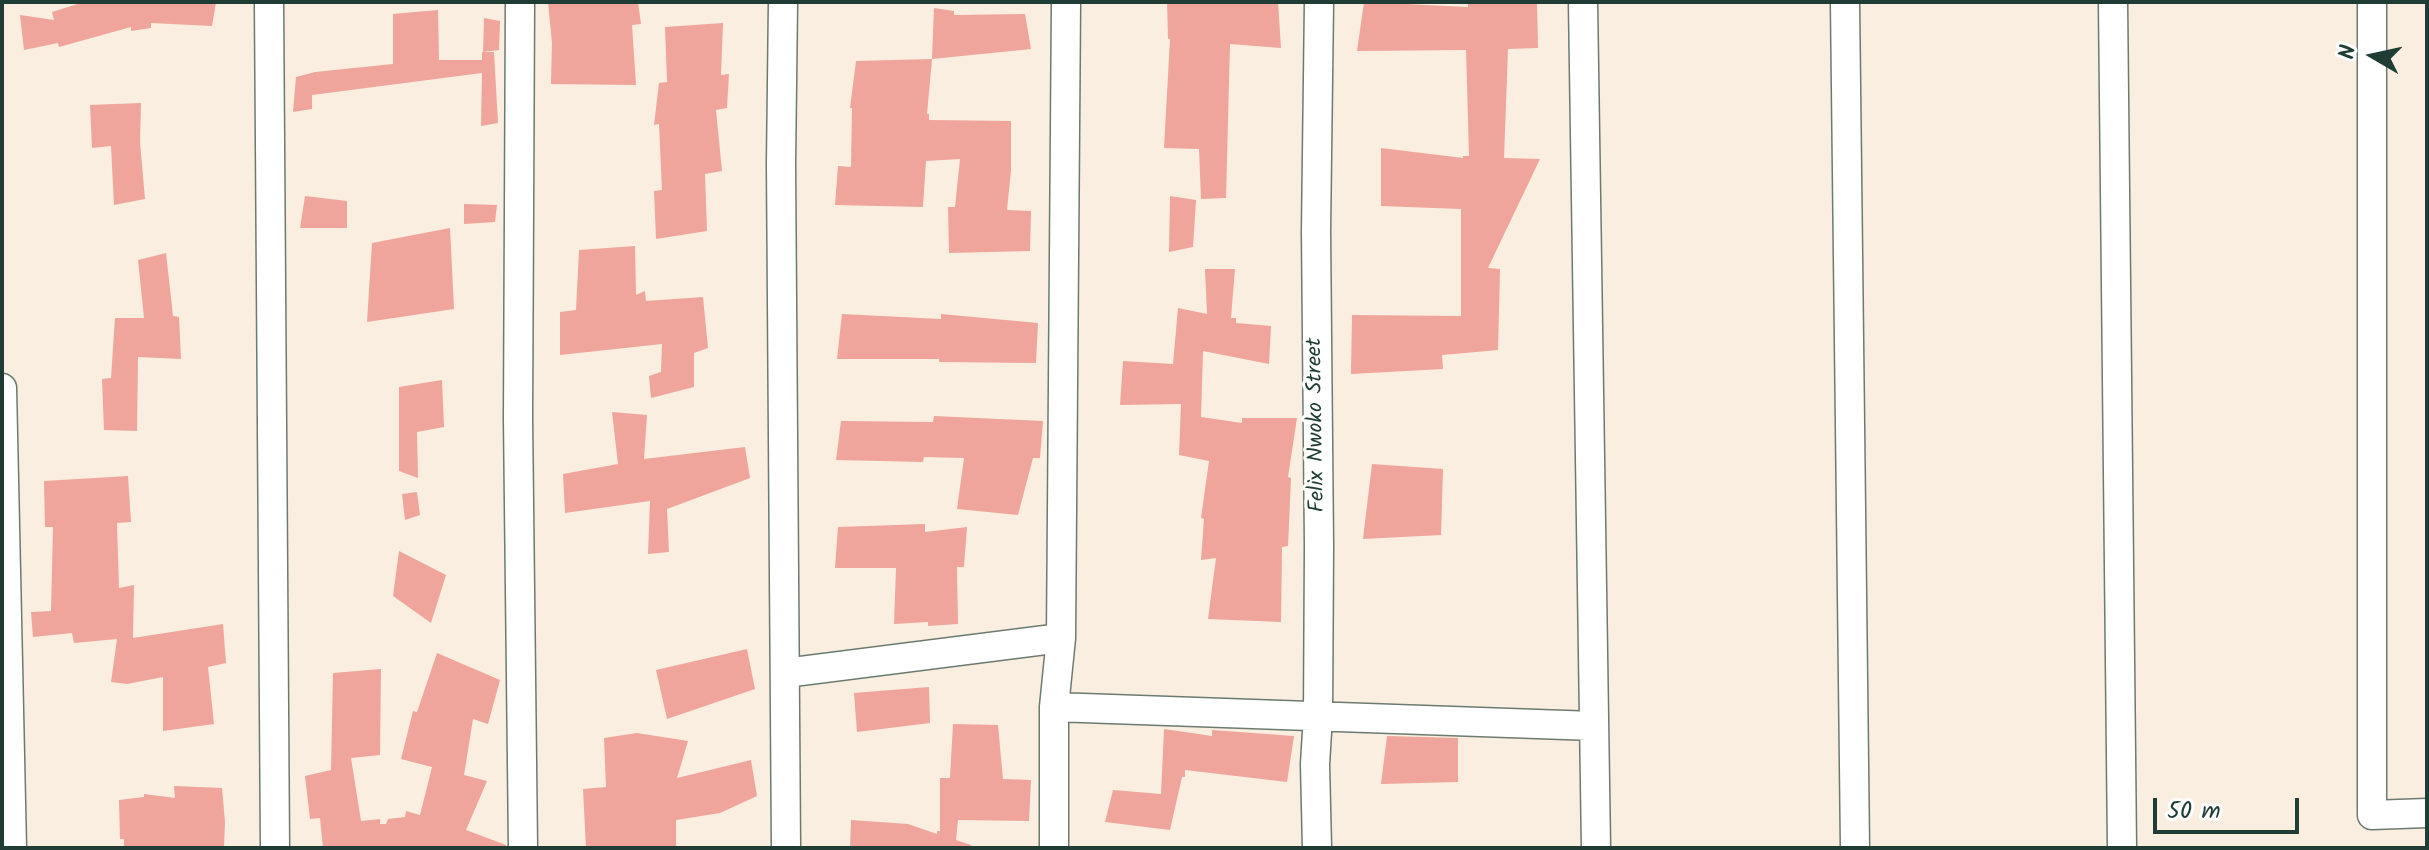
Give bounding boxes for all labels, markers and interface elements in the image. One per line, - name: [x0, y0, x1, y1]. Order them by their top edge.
- north arrow: [2333, 16, 2413, 96]
- text: N: [2330, 43, 2367, 62]
- street label: Felix Nwoko Street: [1303, 337, 1333, 513]
- scale bar: [2157, 782, 2303, 832]
- text: 50 m: [2167, 792, 2221, 831]

